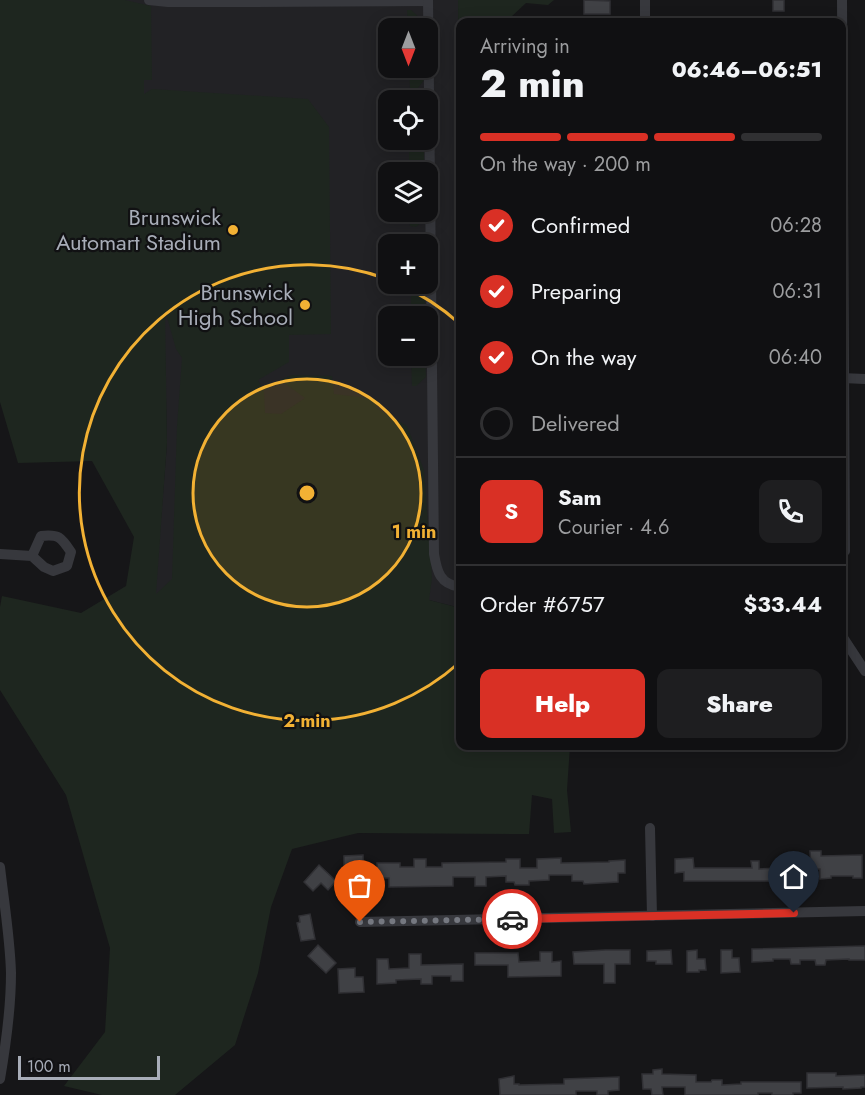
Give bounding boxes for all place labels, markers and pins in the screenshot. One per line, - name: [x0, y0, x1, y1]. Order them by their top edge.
- place label: Brunswick Automart Stadium: [56, 201, 221, 258]
- marker: Brunswick Automart Stadium: [226, 223, 240, 237]
- place label: Brunswick High School: [178, 276, 293, 333]
- marker: Brunswick High School: [298, 298, 312, 312]
- centre of rings: [297, 483, 317, 503]
- pin: [768, 851, 819, 913]
- pin: [334, 860, 385, 922]

